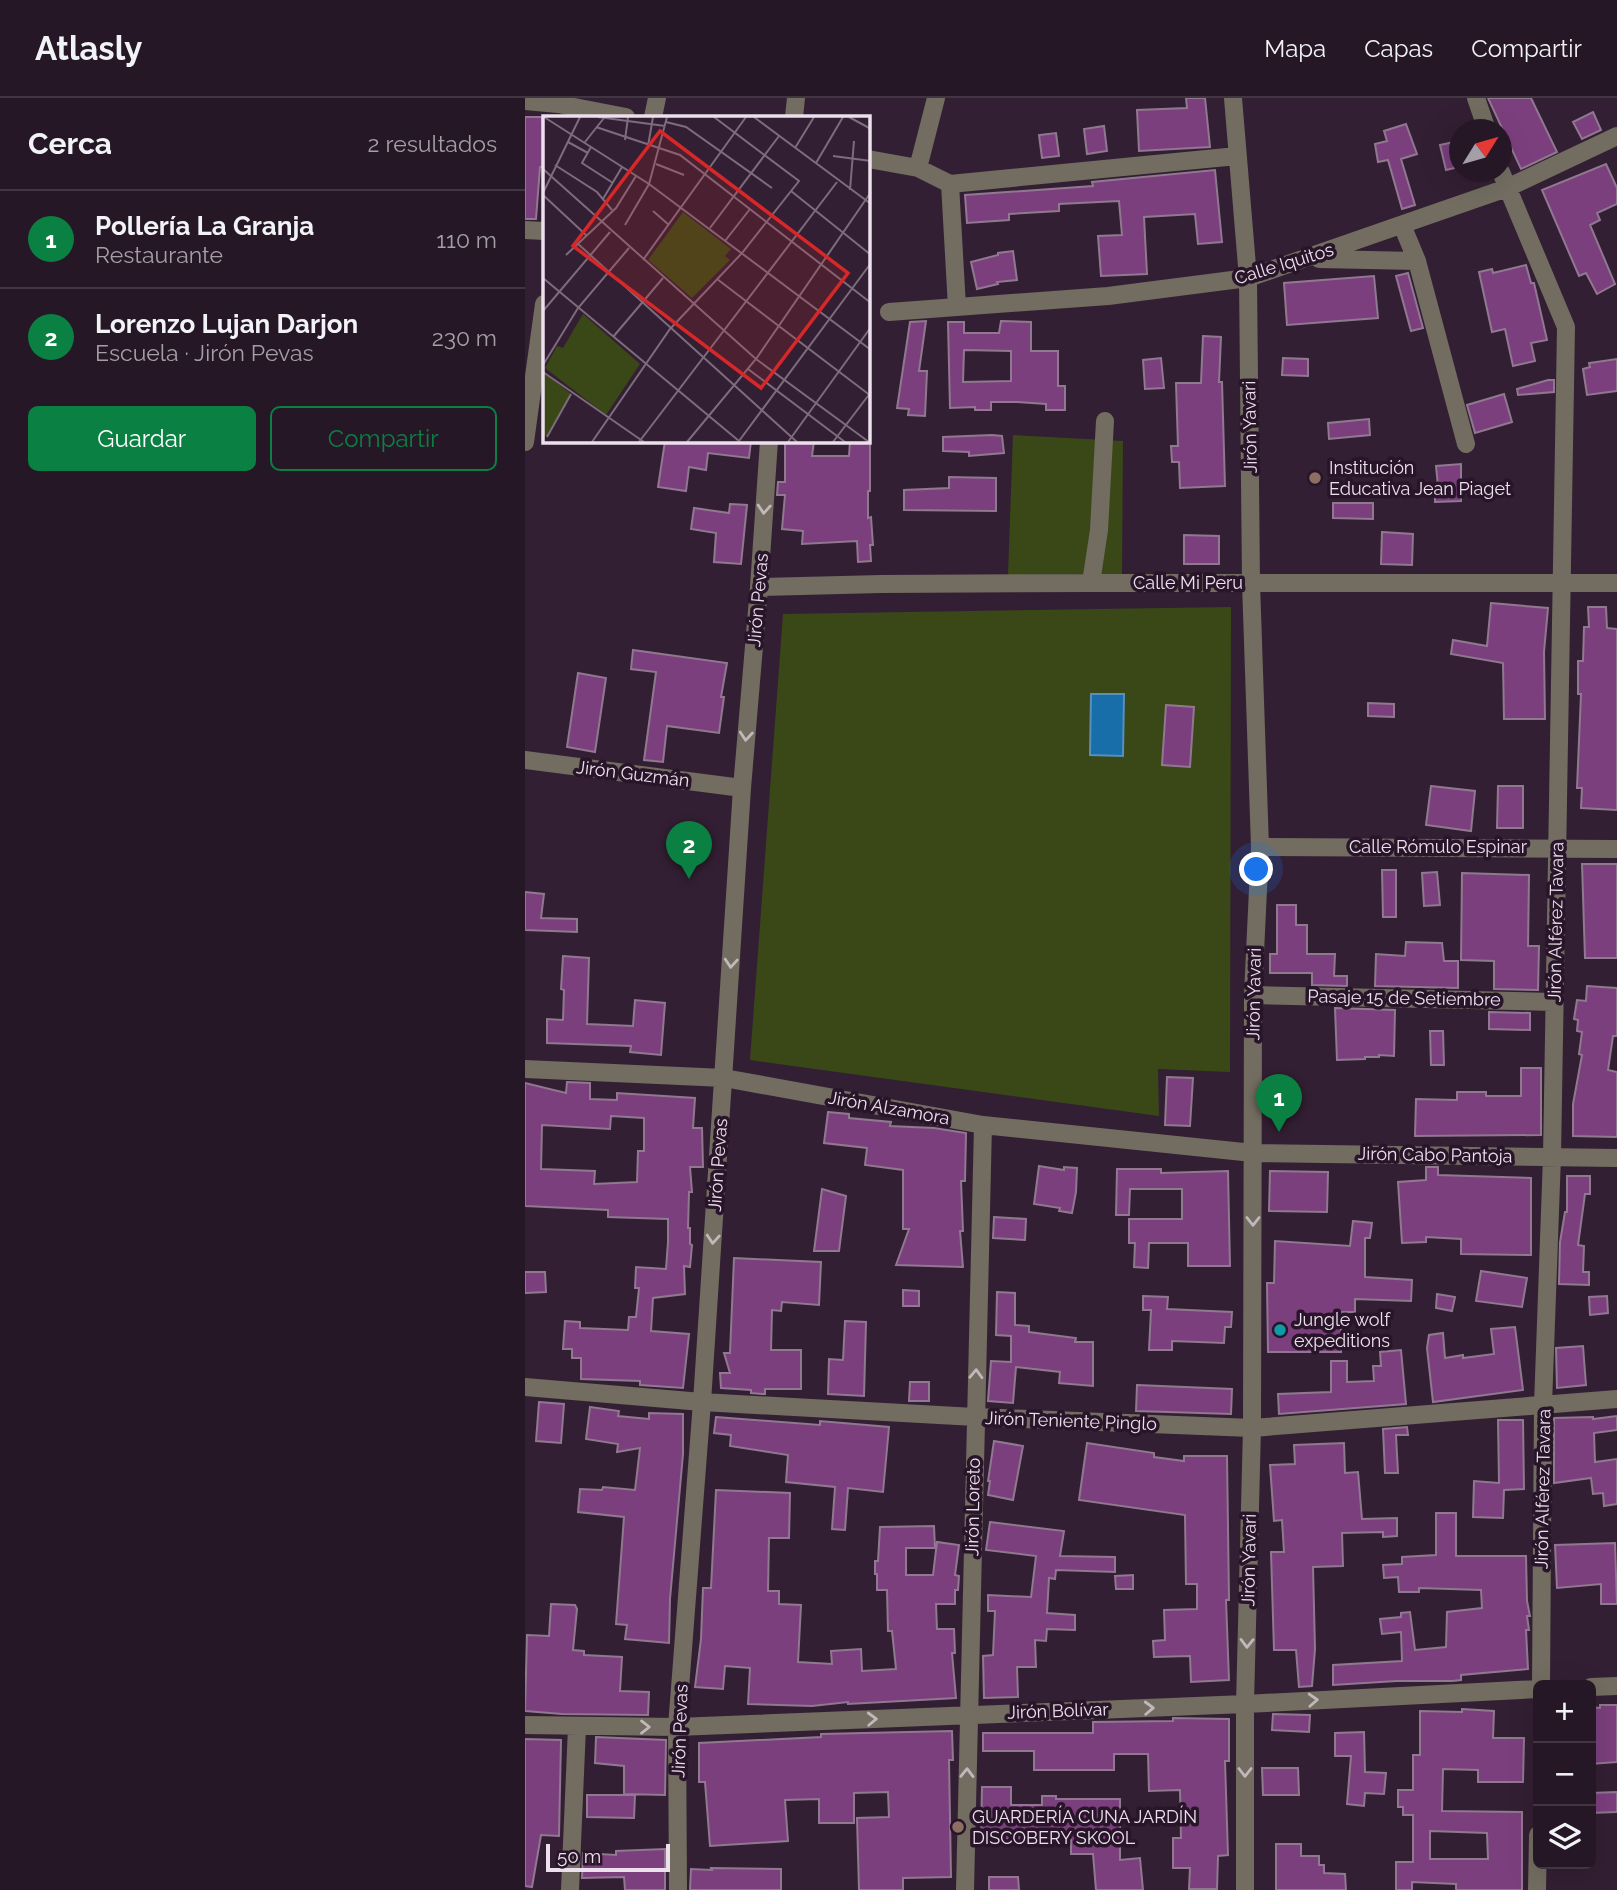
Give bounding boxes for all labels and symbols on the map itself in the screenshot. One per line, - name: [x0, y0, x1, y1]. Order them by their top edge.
- inset map: [543, 116, 870, 443]
- north arrow: [1449, 119, 1512, 182]
- street label: Calle Iquitos: [1232, 238, 1336, 289]
- street label: Jirón Yavari: [1238, 380, 1261, 474]
- place label: Institución Educativa Jean Piaget: [1329, 457, 1511, 499]
- marker: Institución Educativa Jean Piaget: [1307, 470, 1323, 486]
- one-way arrow: [757, 504, 772, 515]
- street label: Jirón Pevas: [743, 552, 772, 647]
- street label: Calle Mi Peru: [1133, 572, 1243, 593]
- one-way arrow: [739, 731, 754, 742]
- street label: Jirón Guzmán: [575, 756, 691, 791]
- pin: 2: [666, 821, 712, 879]
- street label: Calle Rómulo Espinar: [1349, 836, 1528, 857]
- street label: Jirón Alférez Tavara: [1544, 842, 1567, 1002]
- your location: [1239, 852, 1273, 886]
- street label: Jirón Yavari: [1242, 947, 1265, 1041]
- one-way arrow: [724, 958, 739, 969]
- street label: Pasaje 15 de Setiembre: [1307, 985, 1501, 1010]
- pin: 1: [1256, 1074, 1302, 1132]
- street label: Jirón Alzamora: [827, 1086, 951, 1129]
- street label: Jirón Pevas: [704, 1117, 731, 1212]
- street label: Jirón Cabo Pantoja: [1357, 1143, 1513, 1166]
- one-way arrow: [1245, 1217, 1261, 1227]
- one-way arrow: [706, 1234, 721, 1245]
- place label: Jungle wolf expeditions: [1294, 1309, 1391, 1351]
- marker: Jungle wolf expeditions: [1272, 1322, 1288, 1338]
- one-way arrow: [969, 1368, 984, 1379]
- street label: Jirón Teniente Pinglo: [985, 1407, 1158, 1434]
- street label: Jirón Alférez Tavara: [1531, 1409, 1554, 1569]
- street label: Jirón Loreto: [961, 1457, 984, 1556]
- street label: Jirón Yavari: [1237, 1513, 1260, 1607]
- one-way arrow: [1239, 1638, 1254, 1649]
- street label: Jirón Pevas: [667, 1684, 692, 1778]
- one-way arrow: [1308, 1693, 1319, 1708]
- street label: Jirón Bolívar: [1007, 1698, 1110, 1723]
- one-way arrow: [1143, 1700, 1154, 1715]
- one-way arrow: [867, 1712, 878, 1727]
- one-way arrow: [640, 1719, 651, 1735]
- one-way arrow: [959, 1767, 975, 1778]
- one-way arrow: [1237, 1767, 1253, 1778]
- place label: GUARDERÍA CUNA JARDÍN DISCOBERY SKOOL: [972, 1805, 1197, 1848]
- marker: GUARDERÍA CUNA JARDÍN DISCOBERY SKOOL: [950, 1819, 966, 1835]
- scale bar: [546, 1841, 670, 1873]

